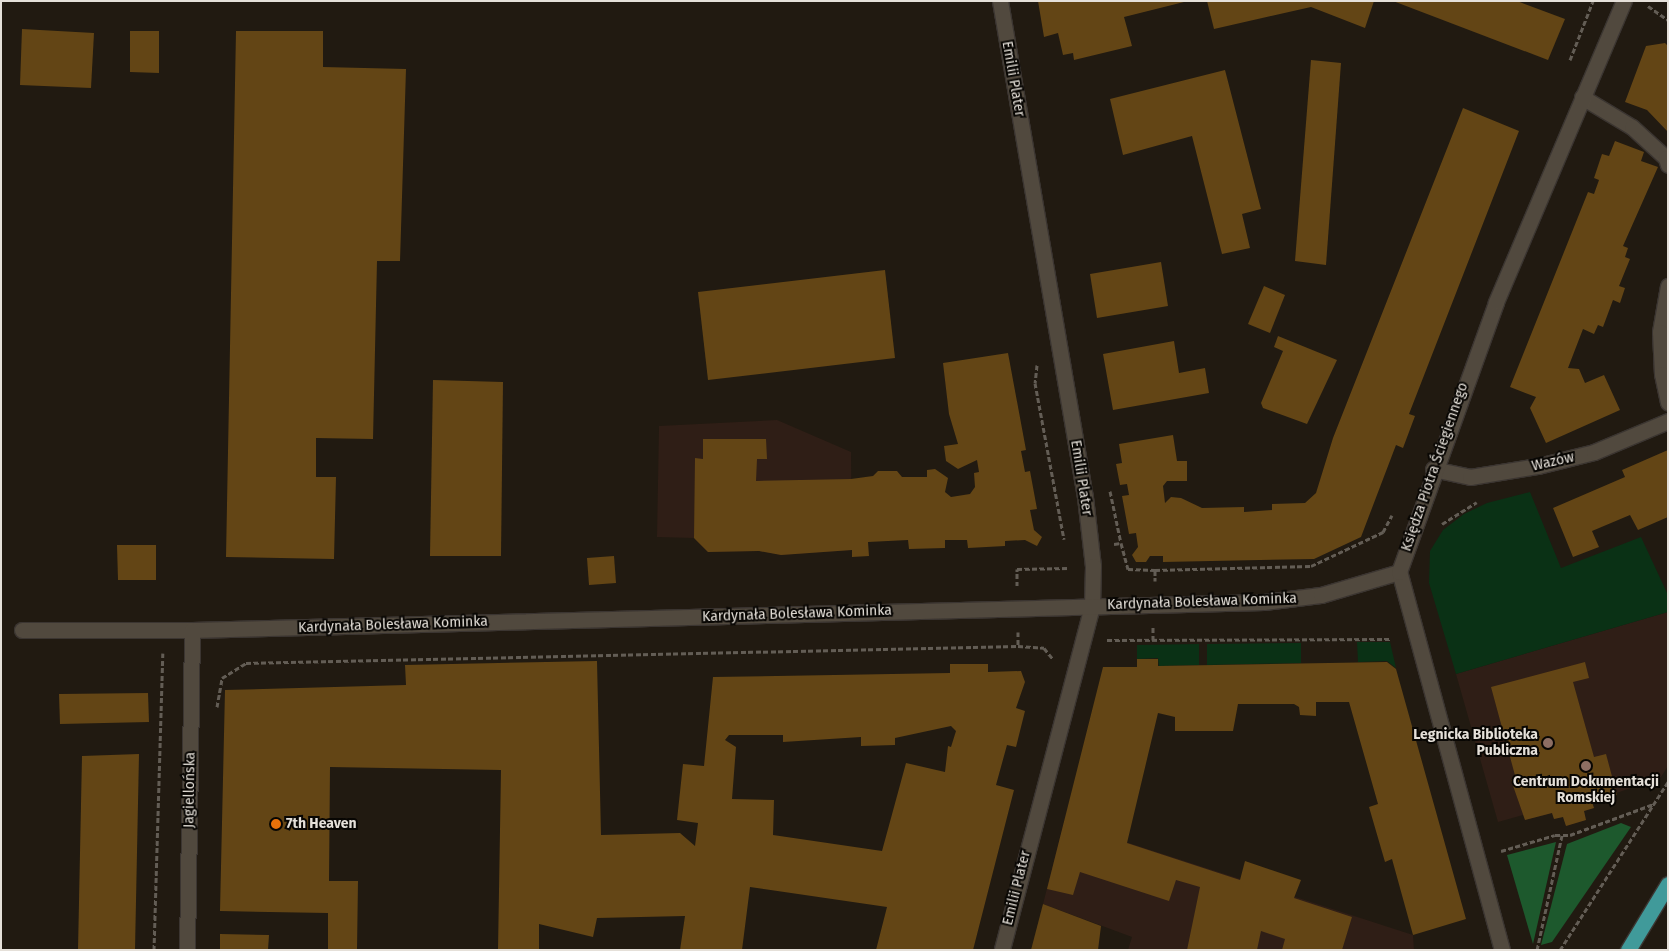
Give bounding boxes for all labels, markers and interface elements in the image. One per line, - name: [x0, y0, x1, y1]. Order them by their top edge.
- street label: Emilii Plater: [998, 40, 1028, 118]
- street label: Księdza Piotra Ściegiennego: [1398, 380, 1472, 554]
- street label: Emilii Plater: [1067, 439, 1095, 517]
- street label: Wazów: [1530, 449, 1576, 475]
- street label: Kardynała Bolesława Kominka: [1107, 590, 1297, 614]
- street label: Kardynała Bolesława Kominka: [702, 602, 892, 626]
- street label: Kardynała Bolesława Kominka: [298, 613, 488, 637]
- place label: Legnicka Biblioteka Publiczna: [1413, 727, 1538, 760]
- marker: Legnicka Biblioteka Publiczna: [1542, 737, 1554, 749]
- street label: Jagiellońska: [181, 752, 199, 828]
- marker: Centrum Dokumentacji Romskiej: [1580, 760, 1592, 772]
- place label: Centrum Dokumentacji Romskiej: [1513, 774, 1659, 806]
- place label: 7th Heaven: [286, 816, 357, 832]
- marker: 7th Heaven: [270, 818, 282, 830]
- street label: Emilii Plater: [1000, 849, 1034, 927]

